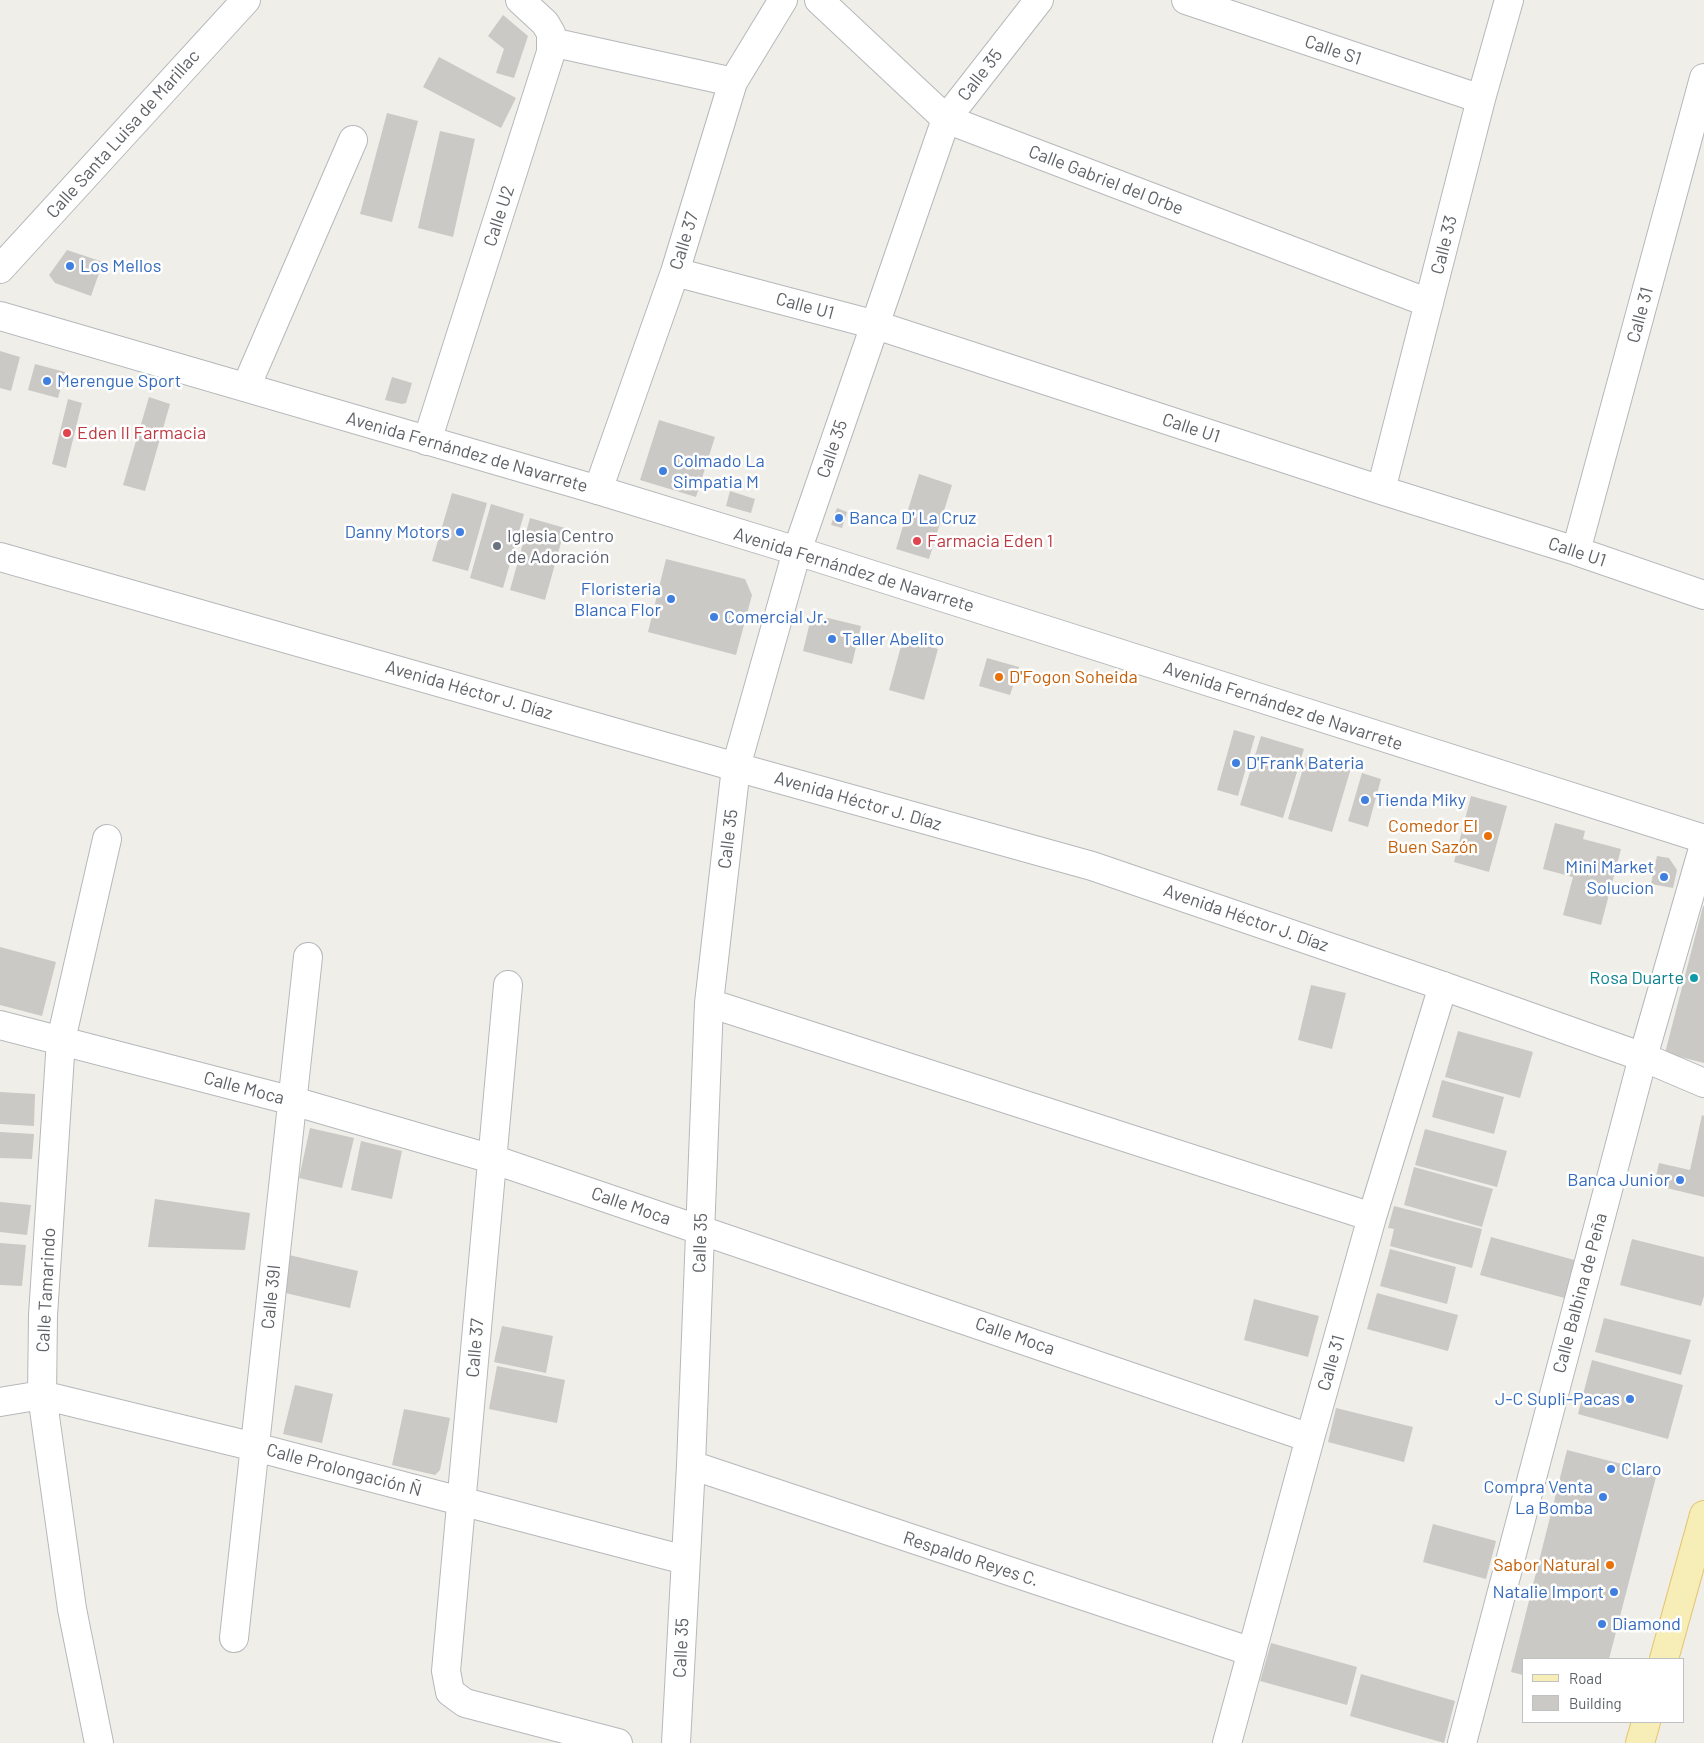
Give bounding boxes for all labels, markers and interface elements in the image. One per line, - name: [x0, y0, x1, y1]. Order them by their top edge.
- street label: Calle S1: [1302, 30, 1364, 70]
- street label: Calle Santa Luisa de Marillac: [42, 45, 204, 223]
- street label: Calle 35: [953, 45, 1007, 105]
- street label: Calle Gabriel del Orbe: [1026, 141, 1186, 219]
- street label: Calle U2: [479, 183, 519, 249]
- street label: Calle 37: [665, 210, 703, 272]
- street label: Calle 33: [1426, 213, 1462, 277]
- place label: Los Mellos: [80, 255, 162, 277]
- marker: Los Mellos: [64, 260, 76, 272]
- street label: Calle 31: [1622, 285, 1658, 345]
- street label: Calle U1: [773, 288, 837, 324]
- place label: Merengue Sport: [57, 370, 181, 392]
- marker: Merengue Sport: [41, 375, 53, 387]
- street label: Avenida Fernández de Navarrete: [344, 407, 590, 497]
- street label: Calle U1: [1159, 409, 1223, 447]
- street label: Calle 35: [812, 417, 852, 481]
- place label: Eden II Farmacia: [77, 422, 206, 444]
- marker: Eden II Farmacia: [61, 427, 73, 439]
- place label: Colmado La Simpatia M: [673, 450, 765, 492]
- marker: Colmado La Simpatia M: [657, 465, 669, 477]
- place label: Banca D' La Cruz: [849, 507, 976, 529]
- marker: Banca D' La Cruz: [833, 512, 845, 524]
- place label: Danny Motors: [345, 521, 450, 543]
- street label: Avenida Fernández de Navarrete: [731, 523, 977, 617]
- place label: Iglesia Centro de Adoración: [507, 525, 614, 568]
- marker: Danny Motors: [454, 526, 466, 538]
- place label: Farmacia Eden 1: [927, 530, 1053, 552]
- street label: Calle U1: [1545, 533, 1609, 571]
- marker: Farmacia Eden 1: [911, 535, 923, 547]
- marker: Iglesia Centro de Adoración: [491, 540, 503, 552]
- place label: Floristeria Blanca Flor: [574, 578, 661, 620]
- marker: Floristeria Blanca Flor: [665, 593, 677, 605]
- place label: Comercial Jr.: [724, 606, 828, 628]
- marker: Comercial Jr.: [708, 611, 720, 623]
- place label: Taller Abelito: [842, 628, 944, 650]
- marker: Taller Abelito: [826, 633, 838, 645]
- street label: Avenida Héctor J. Díaz: [383, 656, 555, 724]
- street label: Avenida Fernández de Navarrete: [1161, 657, 1405, 755]
- place label: D'Fogon Soheida: [1009, 666, 1138, 688]
- marker: D'Fogon Soheida: [993, 671, 1005, 683]
- place label: D'Frank Bateria: [1246, 752, 1364, 774]
- marker: D'Frank Bateria: [1230, 757, 1242, 769]
- street label: Avenida Héctor J. Díaz: [772, 767, 944, 835]
- place label: Tienda Miky: [1375, 789, 1466, 811]
- marker: Tienda Miky: [1359, 794, 1371, 806]
- street label: Calle 35: [714, 808, 742, 870]
- place label: Comedor El Buen Sazón: [1387, 815, 1478, 858]
- marker: Comedor El Buen Sazón: [1482, 830, 1494, 842]
- place label: Mini Market Solucion: [1565, 856, 1654, 899]
- marker: Mini Market Solucion: [1658, 871, 1670, 883]
- street label: Avenida Héctor J. Díaz: [1161, 880, 1331, 956]
- place label: Rosa Duarte: [1589, 967, 1684, 989]
- marker: Rosa Duarte: [1688, 972, 1700, 984]
- street label: Calle Moca: [201, 1067, 287, 1109]
- place label: Banca Junior: [1567, 1169, 1670, 1191]
- marker: Banca Junior: [1674, 1174, 1686, 1186]
- street label: Calle Moca: [588, 1182, 674, 1230]
- street label: Calle Balbina de Peña: [1548, 1211, 1612, 1375]
- street label: Calle 35: [688, 1213, 712, 1273]
- street label: Calle Tamarindo: [32, 1227, 60, 1353]
- street label: Calle 39I: [257, 1264, 285, 1330]
- street label: Calle Moca: [972, 1312, 1058, 1360]
- street label: Calle 37: [462, 1318, 488, 1378]
- street label: Calle 31: [1313, 1333, 1349, 1393]
- place label: J-C Supli-Pacas: [1495, 1388, 1620, 1410]
- marker: J-C Supli-Pacas: [1624, 1393, 1636, 1405]
- street label: Calle Prolongación Ñ: [264, 1439, 424, 1501]
- place label: Claro: [1621, 1458, 1662, 1480]
- marker: Claro: [1605, 1463, 1617, 1475]
- place label: Compra Venta La Bomba: [1483, 1476, 1593, 1518]
- marker: Compra Venta La Bomba: [1597, 1491, 1609, 1503]
- street label: Respaldo Reyes C.: [900, 1527, 1042, 1591]
- place label: Sabor Natural: [1493, 1554, 1600, 1576]
- marker: Sabor Natural: [1604, 1559, 1616, 1571]
- place label: Natalie Import: [1493, 1581, 1604, 1603]
- marker: Natalie Import: [1608, 1586, 1620, 1598]
- place label: Diamond: [1612, 1613, 1681, 1635]
- street label: Calle 35: [669, 1617, 693, 1679]
- marker: Diamond: [1596, 1618, 1608, 1630]
- legend: [1522, 1658, 1684, 1723]
- text: Road: [1569, 1669, 1602, 1687]
- text: Building: [1569, 1694, 1622, 1712]

